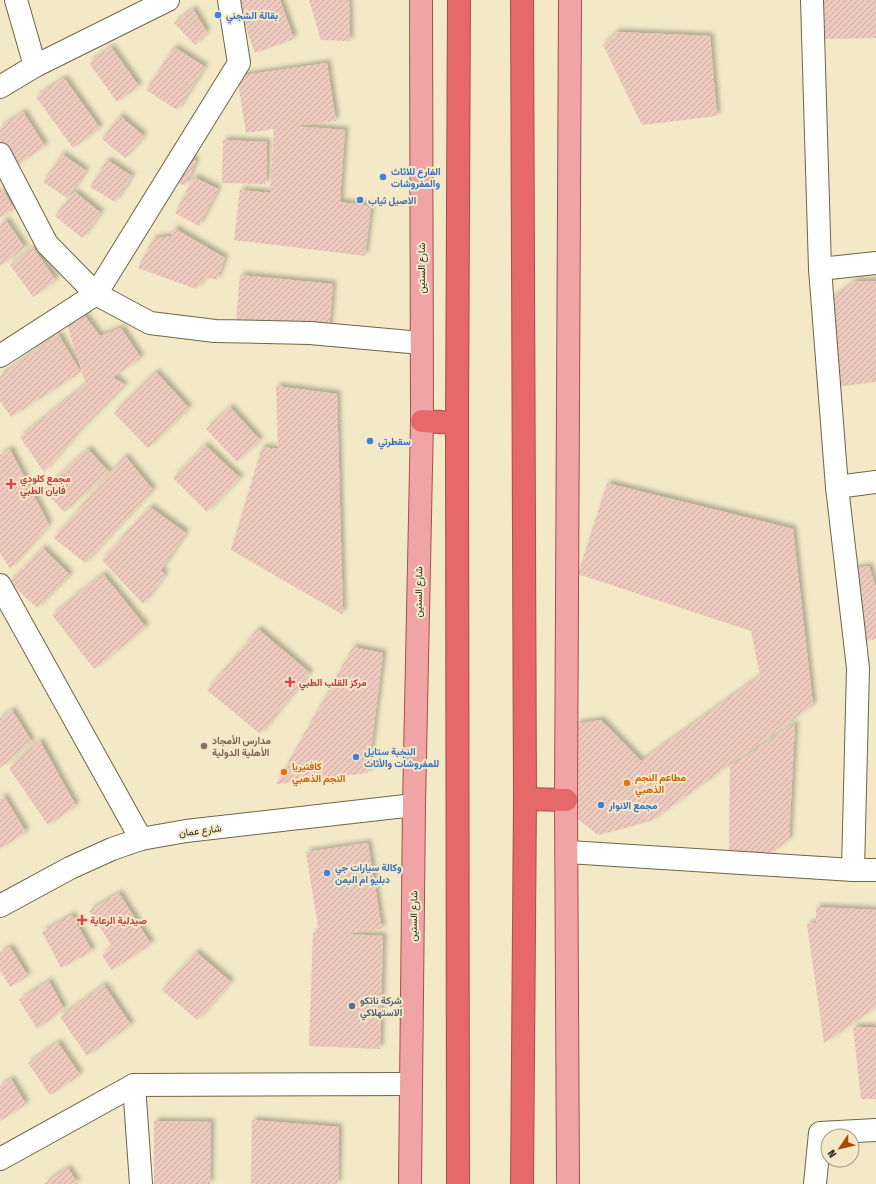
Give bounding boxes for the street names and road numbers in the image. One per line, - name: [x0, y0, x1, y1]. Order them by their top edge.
- street label: شارع الستين: [416, 242, 428, 293]
- street label: شارع الستين: [413, 566, 425, 618]
- street label: شارع عمان: [178, 822, 222, 840]
- street label: شارع الستين: [408, 890, 420, 942]

